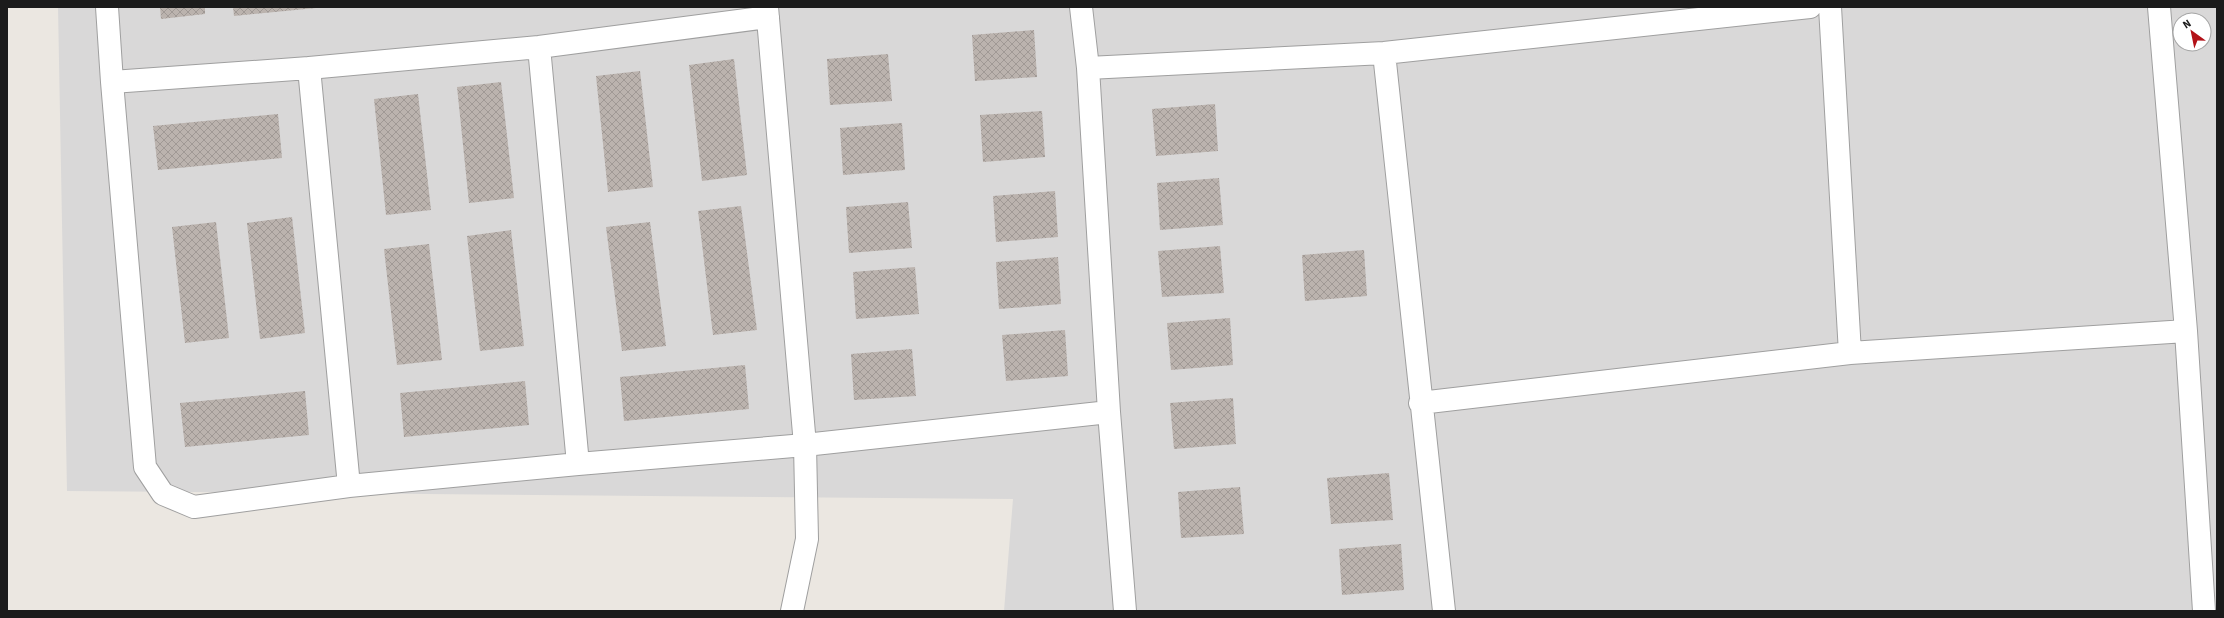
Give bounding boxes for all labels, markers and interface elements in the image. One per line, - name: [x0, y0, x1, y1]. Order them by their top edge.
- north arrow: [2172, 12, 2212, 52]
- text: N: [2180, 16, 2194, 32]

